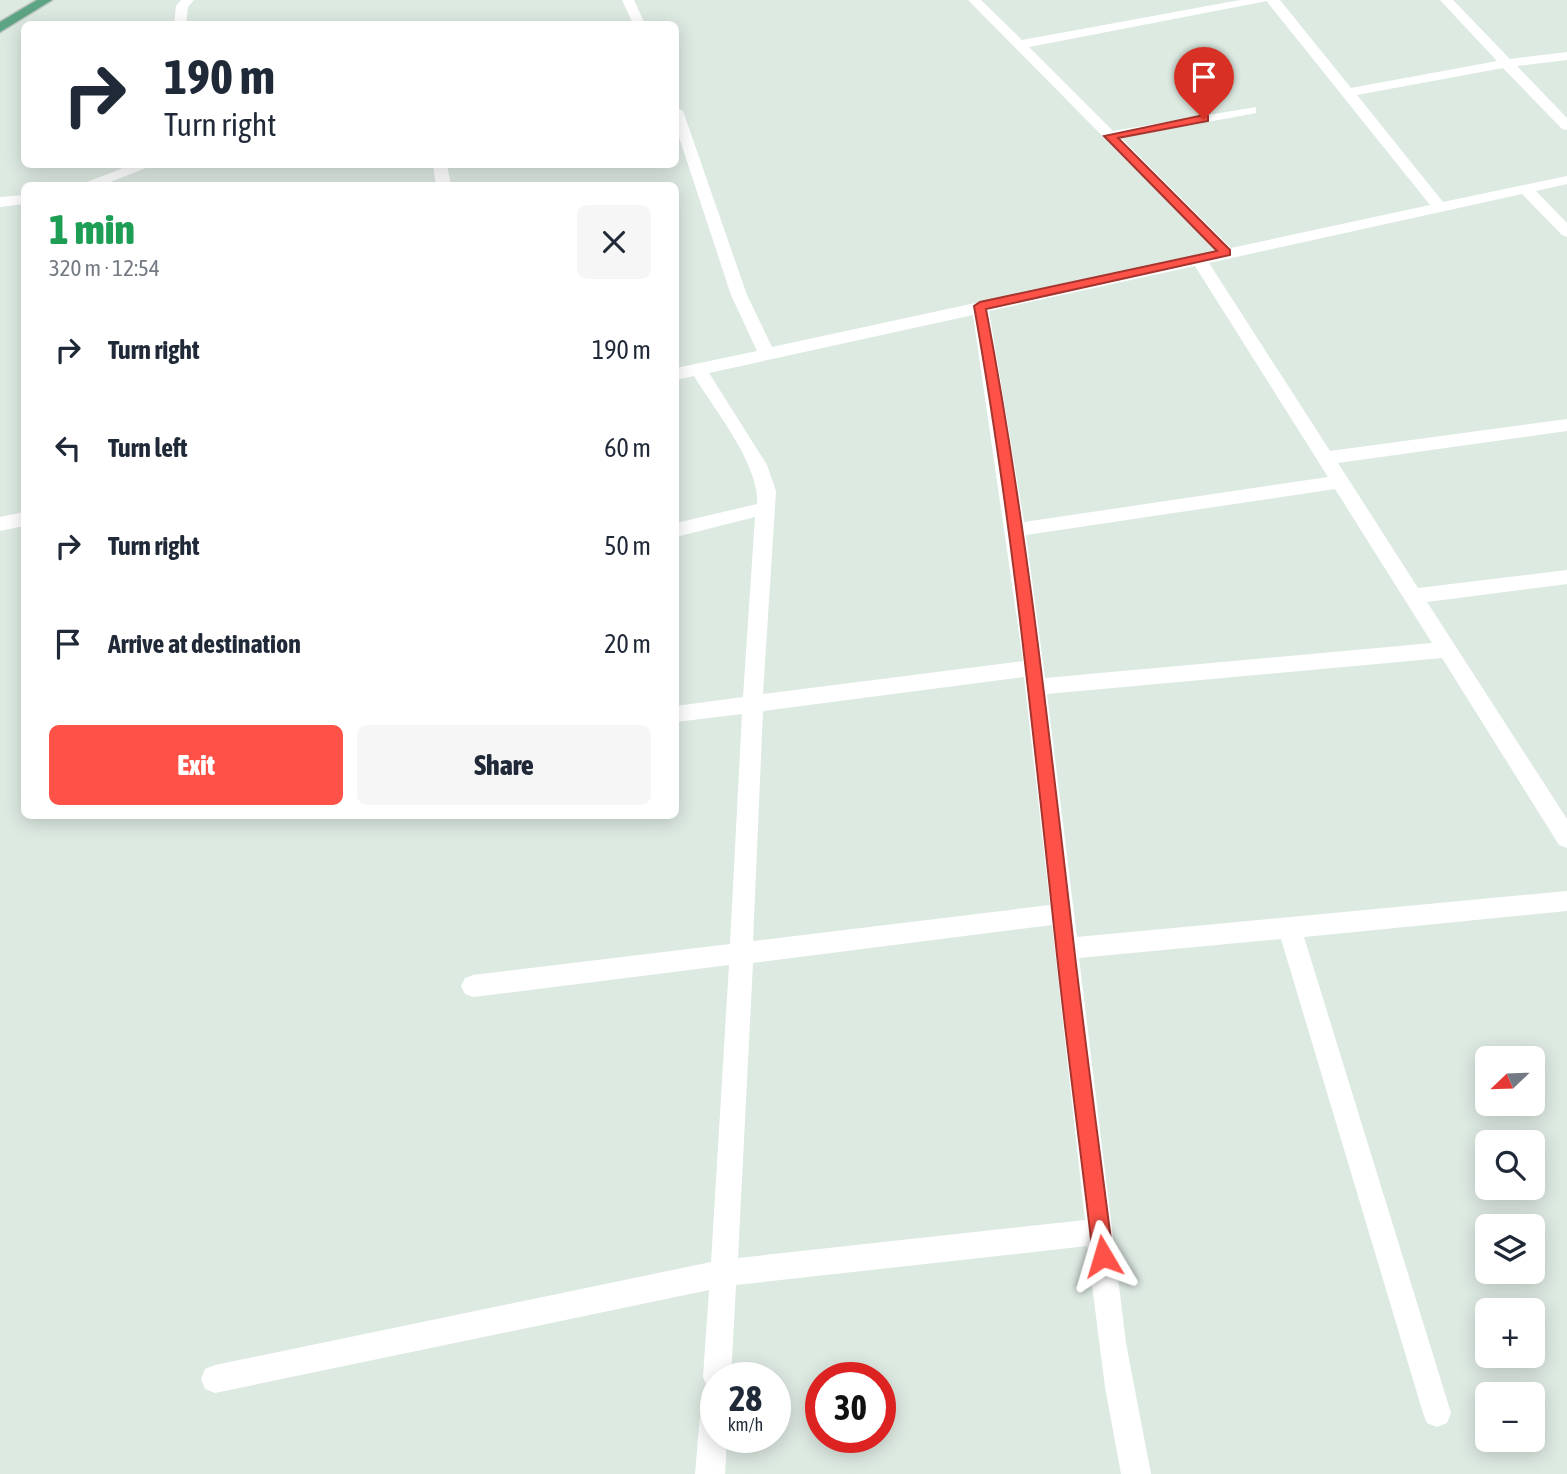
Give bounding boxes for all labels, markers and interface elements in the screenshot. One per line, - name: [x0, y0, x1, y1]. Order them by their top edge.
- pin: [1174, 47, 1234, 119]
- text: 190 m: [164, 48, 275, 104]
- icon: right: [49, 49, 140, 140]
- icon: arrive: [1185, 58, 1223, 96]
- text: Turn right: [164, 106, 277, 143]
- text: 1 min: [49, 205, 135, 253]
- button: close: [577, 205, 651, 279]
- text: 320 m · 12:54: [49, 255, 160, 281]
- icon: right: [49, 331, 87, 369]
- text: Turn right: [108, 335, 199, 365]
- text: 190 m: [592, 335, 651, 365]
- icon: left: [49, 429, 87, 467]
- text: Turn left: [108, 433, 188, 463]
- text: 60 m: [604, 433, 651, 463]
- icon: right: [49, 527, 87, 565]
- text: Turn right: [108, 531, 199, 561]
- text: 50 m: [604, 531, 651, 561]
- icon: arrive: [49, 625, 87, 663]
- text: Arrive at destination: [108, 629, 301, 659]
- text: 20 m: [604, 629, 651, 659]
- button: Exit: [49, 725, 343, 805]
- button: Share: [357, 725, 651, 805]
- north arrow: [1475, 1046, 1545, 1116]
- map controls: [1475, 1046, 1545, 1452]
- button: search: [1475, 1130, 1545, 1200]
- button: layers: [1475, 1214, 1545, 1284]
- position arrow: [1066, 1219, 1140, 1293]
- button: +: [1475, 1298, 1545, 1368]
- speed limit sign: 30: [805, 1362, 896, 1453]
- text: 28: [729, 1378, 762, 1418]
- button: −: [1475, 1382, 1545, 1452]
- text: km/h: [728, 1414, 763, 1435]

